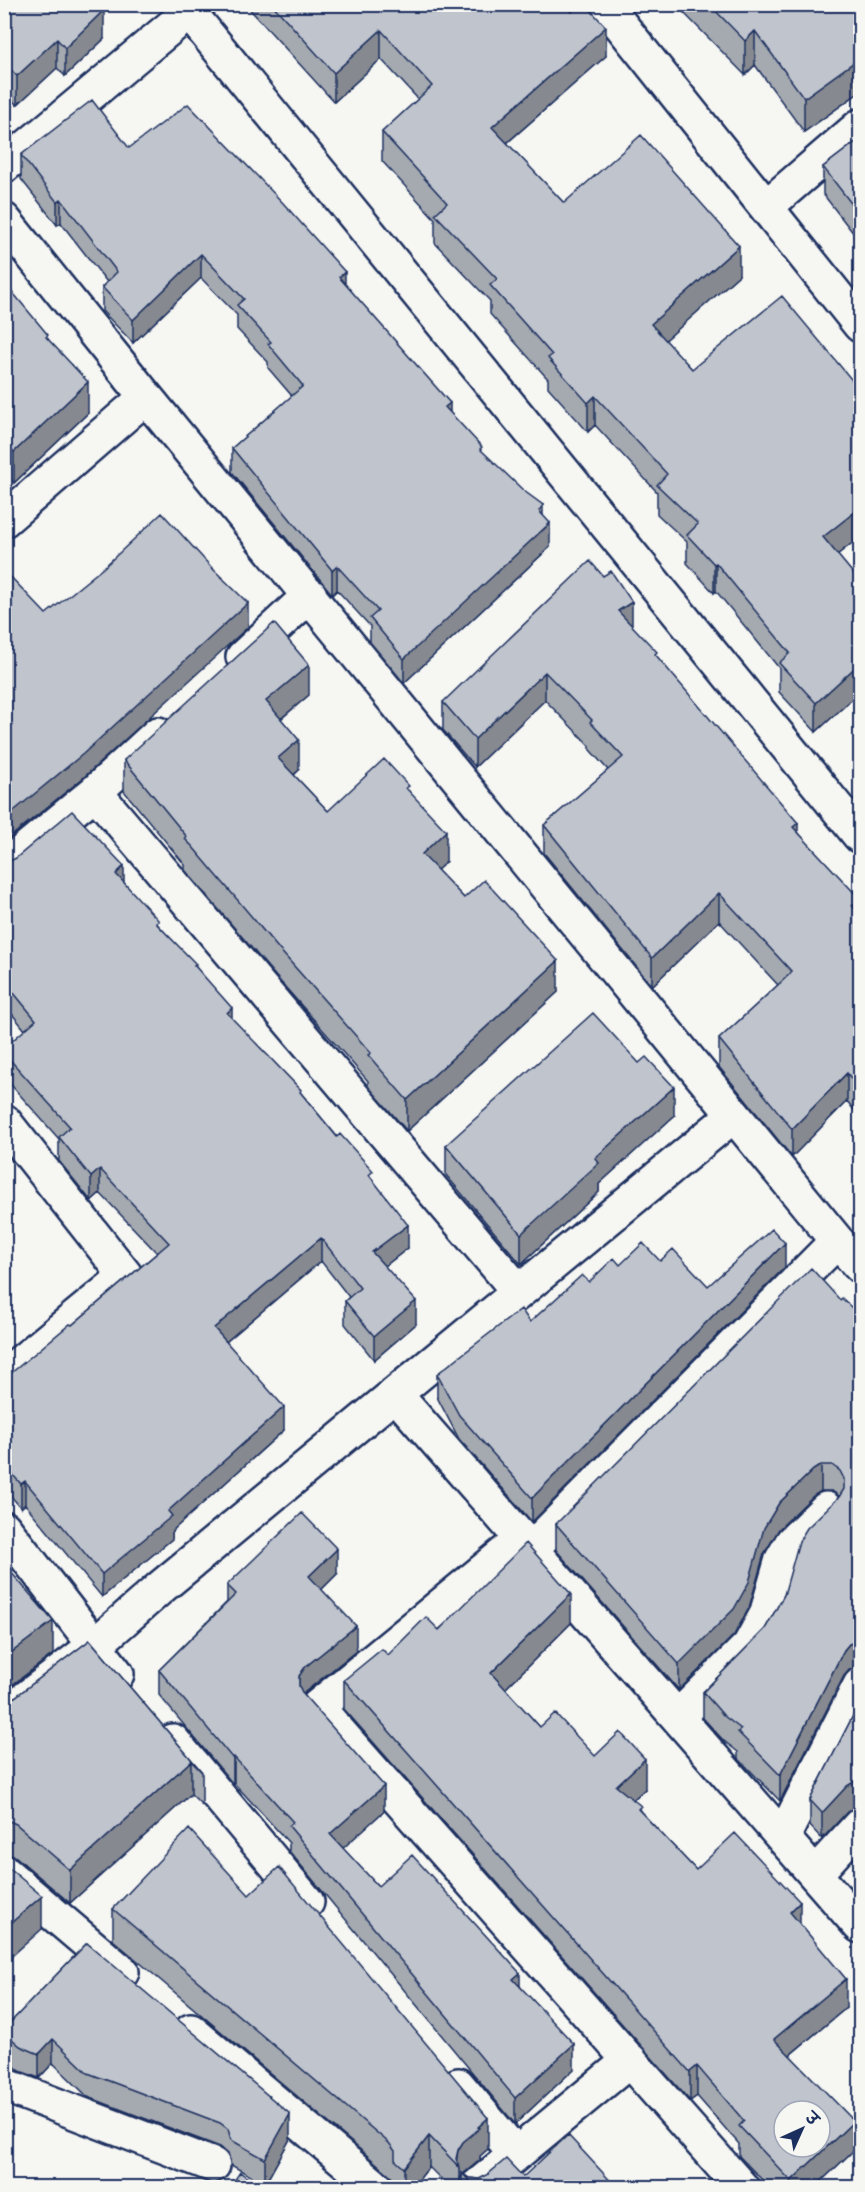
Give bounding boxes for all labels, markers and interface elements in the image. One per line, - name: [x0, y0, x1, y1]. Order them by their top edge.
- north arrow: [772, 2099, 832, 2159]
- text: उ: [799, 2107, 824, 2132]

